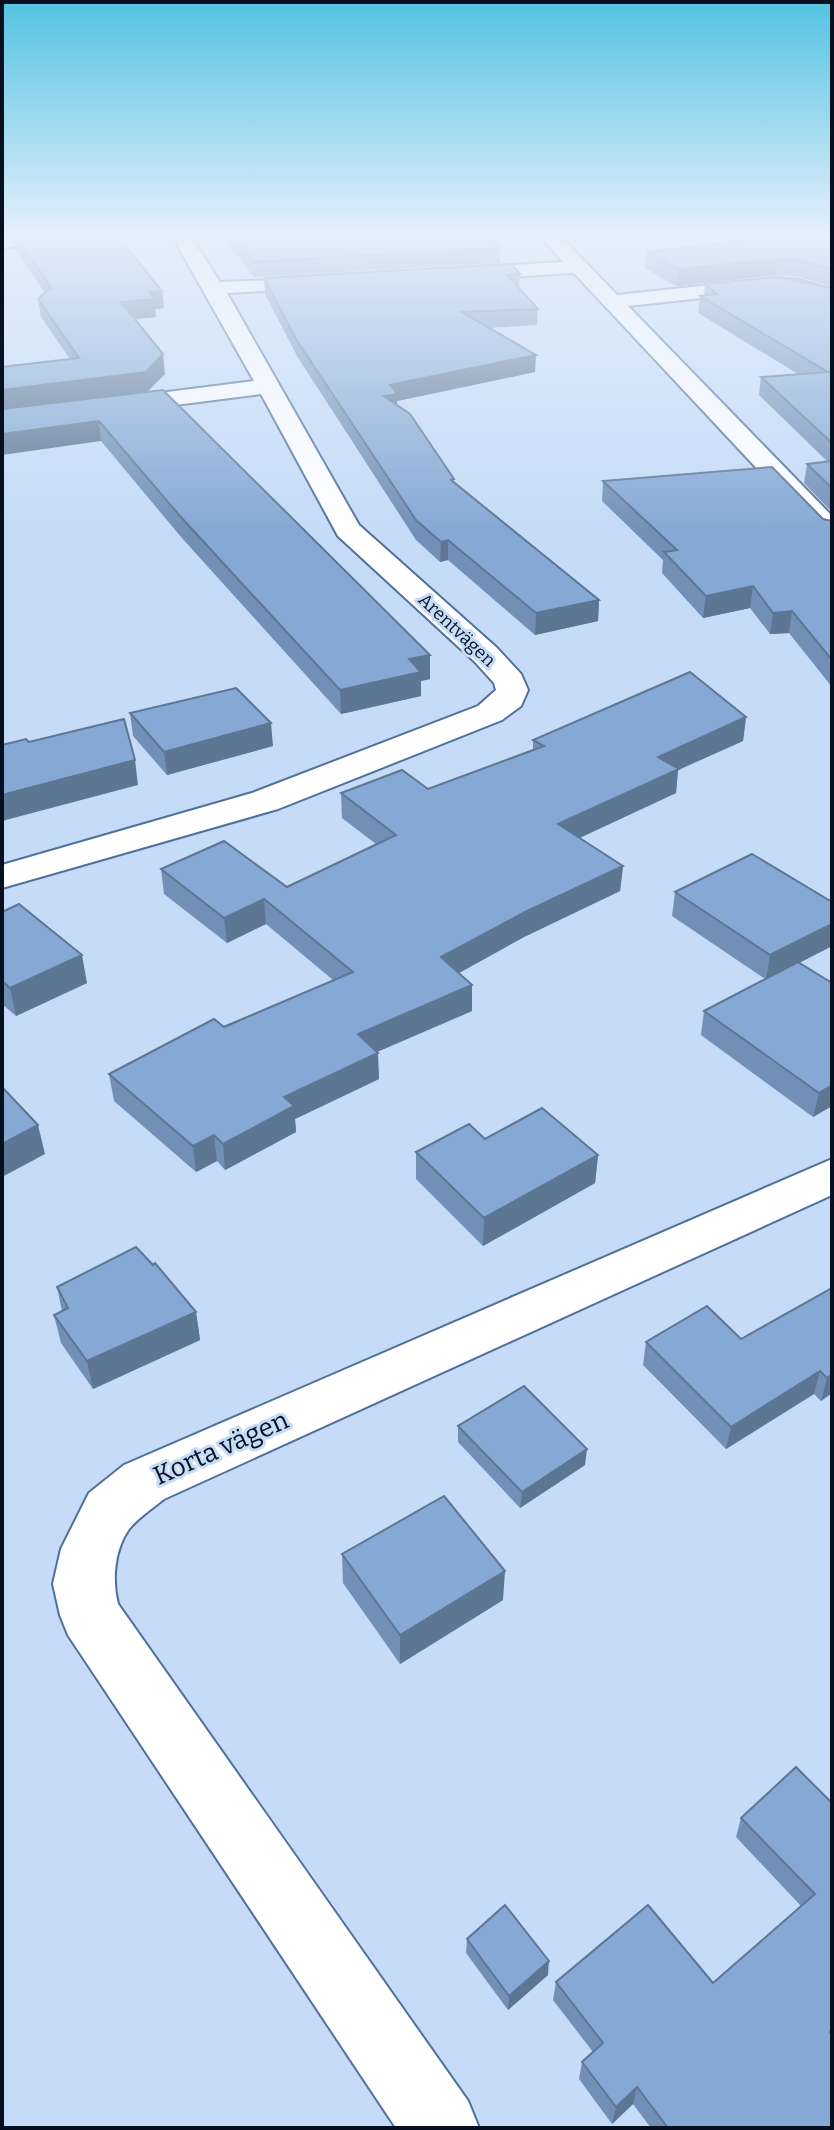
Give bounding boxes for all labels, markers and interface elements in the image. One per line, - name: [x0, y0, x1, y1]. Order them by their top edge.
- street label: Arentvägen: [414, 589, 501, 672]
- street label: Korta vägen: [149, 1404, 294, 1492]

